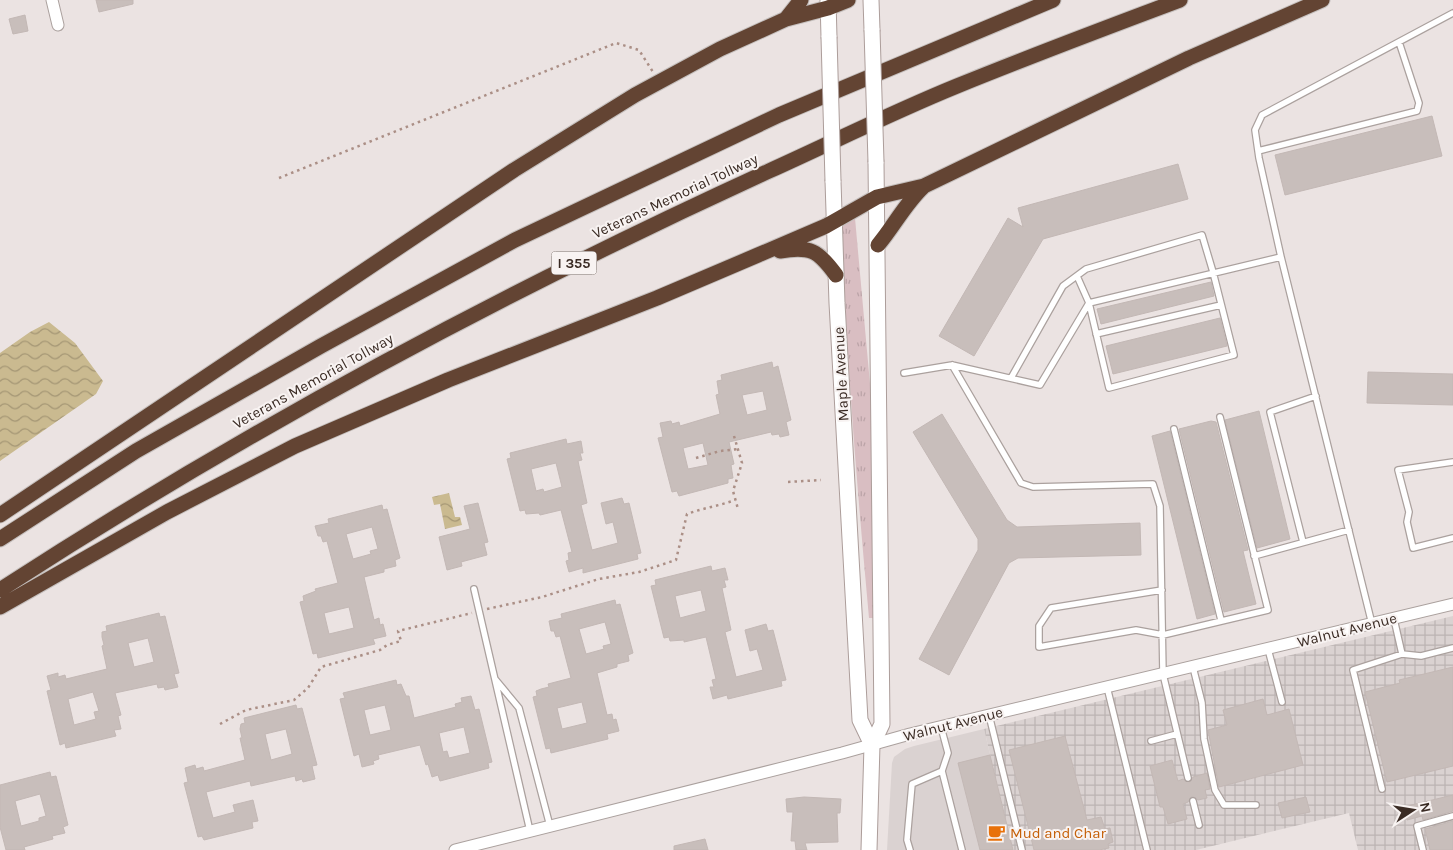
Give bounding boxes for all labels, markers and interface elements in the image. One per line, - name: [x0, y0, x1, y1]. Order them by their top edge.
- street label: Veterans Memorial Tollway: [589, 150, 761, 242]
- road number: I 355: [552, 252, 596, 274]
- street label: Maple Avenue: [830, 326, 852, 422]
- street label: Veterans Memorial Tollway: [230, 329, 396, 433]
- street label: Walnut Avenue: [1295, 609, 1399, 651]
- street label: Walnut Avenue: [901, 703, 1005, 745]
- north arrow: [1388, 785, 1438, 835]
- text: N: [1416, 801, 1435, 814]
- cafe icon: Mud and Char: [986, 823, 1006, 843]
- place label: Mud and Char: [1010, 824, 1107, 842]

